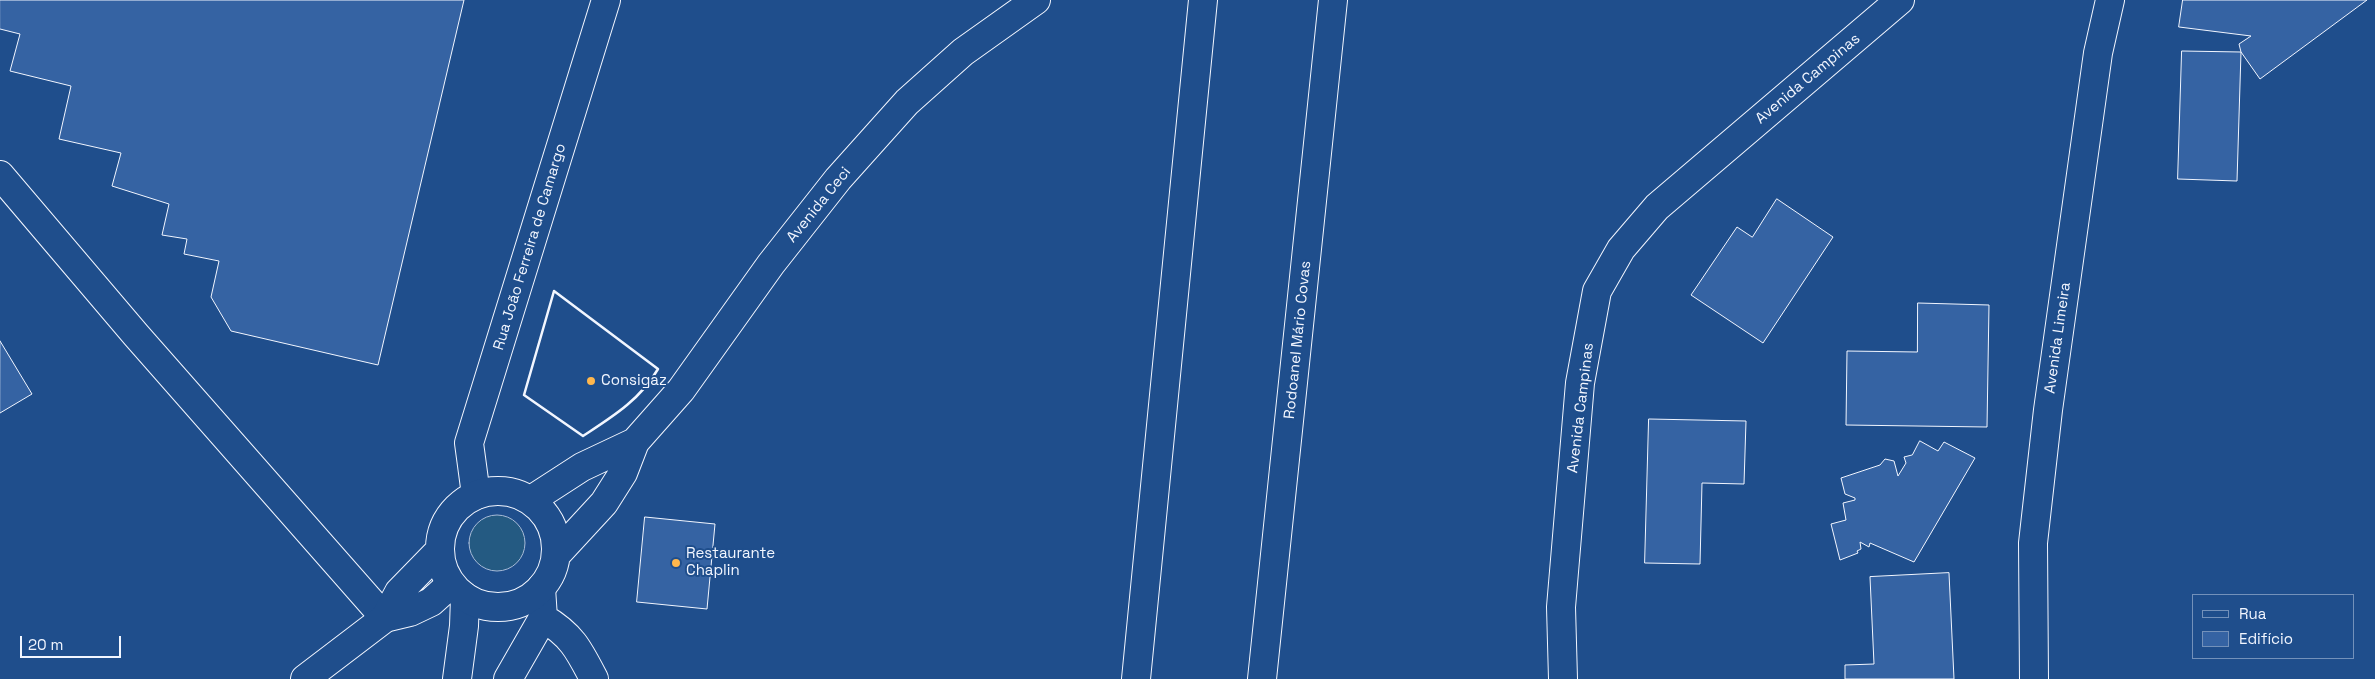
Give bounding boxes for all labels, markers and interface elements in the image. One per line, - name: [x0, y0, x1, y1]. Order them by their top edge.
- street label: Avenida Campinas: [1752, 30, 1864, 128]
- street label: Rua João Ferreira de Camargo: [490, 141, 570, 353]
- street label: Avenida Ceci: [783, 164, 855, 246]
- street label: Rodoanel Mário Covas: [1281, 260, 1315, 420]
- street label: Avenida Limeira: [2041, 281, 2075, 395]
- street label: Avenida Campinas: [1564, 342, 1598, 474]
- place label: Consigaz: [601, 372, 667, 390]
- marker: Consigaz: [585, 375, 597, 387]
- place label: Restaurante Chaplin: [686, 545, 775, 580]
- marker: Restaurante Chaplin: [670, 557, 682, 569]
- legend: [2192, 594, 2355, 659]
- text: Rua: [2239, 604, 2266, 623]
- scale bar: [22, 626, 124, 658]
- text: Edifício: [2239, 629, 2293, 648]
- text: 20 m: [28, 635, 63, 654]

